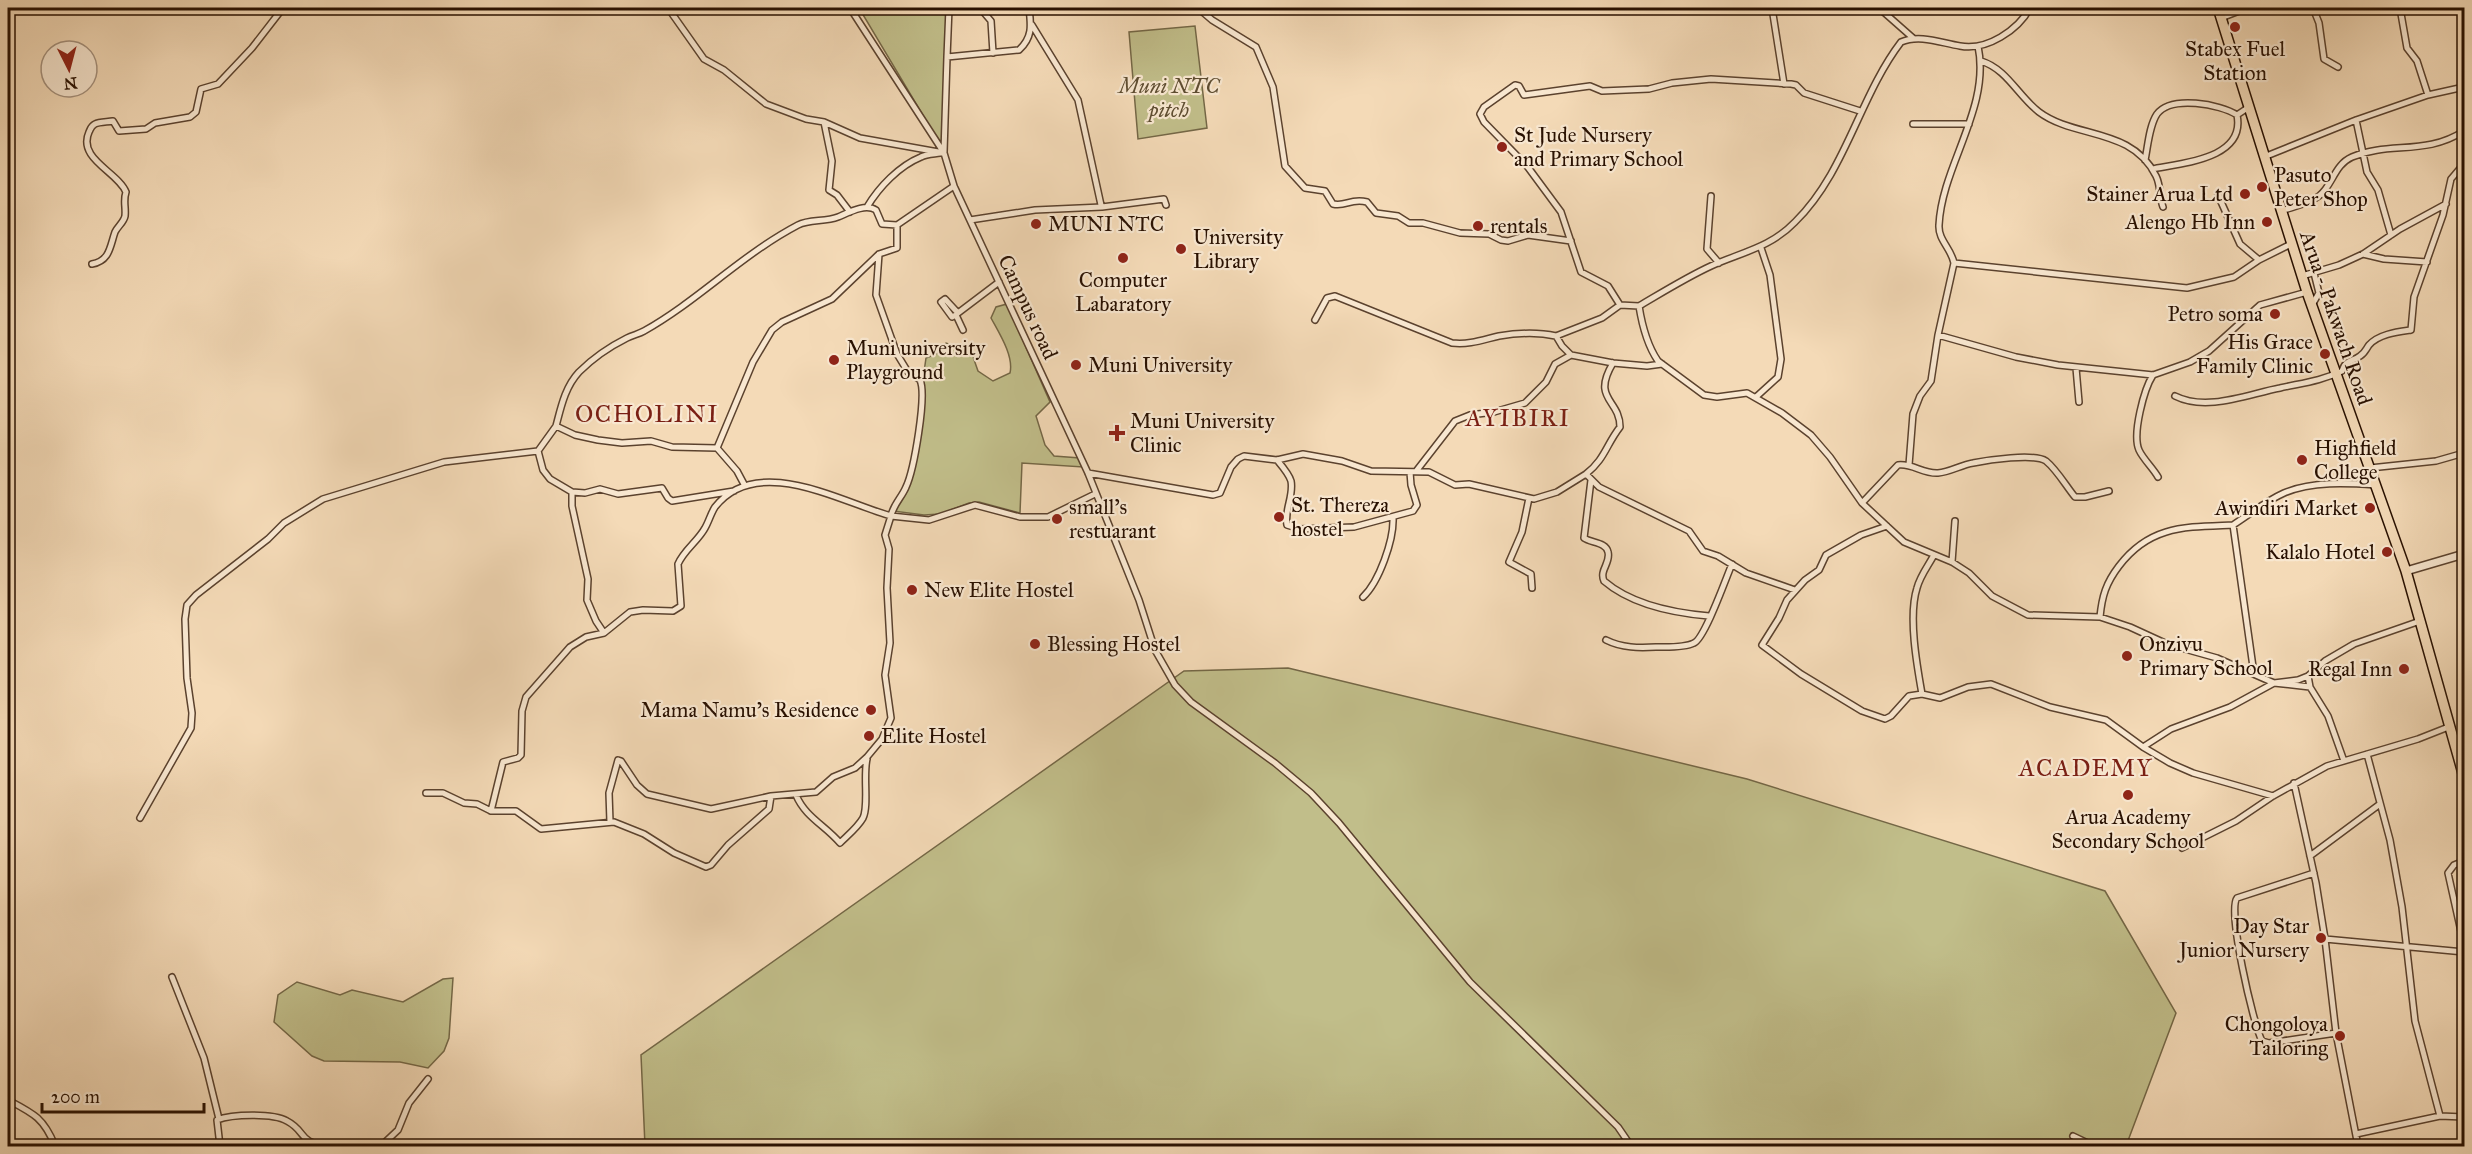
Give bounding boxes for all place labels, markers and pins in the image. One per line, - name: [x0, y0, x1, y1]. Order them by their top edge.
- marker: Stabex Fuel Station: [2228, 20, 2242, 34]
- place label: Stabex Fuel Station: [2185, 36, 2285, 86]
- place label: St Jude Nursery and Primary School: [1514, 122, 1684, 172]
- marker: St Jude Nursery and Primary School: [1495, 140, 1509, 154]
- place label: Pasuto Peter Shop: [2274, 162, 2368, 212]
- marker: Pasuto Peter Shop: [2255, 180, 2269, 194]
- place label: Stainer Arua Ltd: [2086, 181, 2233, 207]
- marker: Stainer Arua Ltd: [2238, 187, 2252, 201]
- place label: Alengo Hb Inn: [2124, 209, 2255, 235]
- place label: MUNI NTC: [1048, 211, 1164, 237]
- place label: rentals: [1490, 213, 1547, 239]
- marker: Alengo Hb Inn: [2260, 215, 2274, 229]
- marker: MUNI NTC: [1029, 217, 1043, 231]
- marker: rentals: [1471, 219, 1485, 233]
- place label: University Library: [1193, 224, 1284, 274]
- marker: University Library: [1174, 242, 1188, 256]
- marker: Computer Labaratory: [1116, 251, 1130, 265]
- place label: Computer Labaratory: [1075, 267, 1172, 317]
- place label: Petro soma: [2167, 301, 2263, 327]
- marker: Petro soma: [2268, 307, 2282, 321]
- place label: His Grace Family Clinic: [2196, 329, 2313, 379]
- place label: Muni university Playground: [846, 335, 987, 385]
- marker: His Grace Family Clinic: [2318, 347, 2332, 361]
- place label: Muni University: [1088, 352, 1233, 378]
- marker: Muni university Playground: [827, 353, 841, 367]
- marker: Muni University: [1069, 358, 1083, 372]
- place label: Muni University Clinic: [1130, 408, 1275, 458]
- marker: Muni University Clinic: [1108, 424, 1126, 442]
- place label: Highfield College: [2314, 435, 2397, 485]
- marker: Highfield College: [2295, 453, 2309, 467]
- place label: St. Thereza hostel: [1291, 492, 1389, 542]
- place label: small's restuarant: [1069, 494, 1157, 544]
- place label: Awindiri Market: [2214, 495, 2359, 521]
- marker: Awindiri Market: [2363, 501, 2377, 515]
- marker: St. Thereza hostel: [1272, 510, 1286, 524]
- marker: small's restuarant: [1050, 512, 1064, 526]
- place label: Kalalo Hotel: [2265, 539, 2375, 565]
- marker: Kalalo Hotel: [2380, 545, 2394, 559]
- place label: New Elite Hostel: [924, 577, 1074, 603]
- marker: New Elite Hostel: [905, 583, 919, 597]
- place label: Blessing Hostel: [1047, 631, 1180, 657]
- place label: Onzivu Primary School: [2139, 631, 2273, 681]
- marker: Blessing Hostel: [1028, 637, 1042, 651]
- marker: Onzivu Primary School: [2120, 649, 2134, 663]
- place label: Regal Inn: [2308, 656, 2392, 682]
- marker: Regal Inn: [2397, 662, 2411, 676]
- place label: Mama Namu's Residence: [640, 697, 859, 723]
- marker: Mama Namu's Residence: [864, 703, 878, 717]
- place label: Elite Hostel: [881, 723, 987, 749]
- marker: Elite Hostel: [862, 729, 876, 743]
- marker: Arua Academy Secondary School: [2121, 788, 2135, 802]
- place label: Arua Academy Secondary School: [2051, 804, 2205, 854]
- place label: Day Star Junior Nursery: [2177, 913, 2310, 963]
- marker: Day Star Junior Nursery: [2314, 931, 2328, 945]
- place label: Chongoloya Tailoring: [2225, 1011, 2328, 1061]
- marker: Chongoloya Tailoring: [2333, 1029, 2347, 1043]

